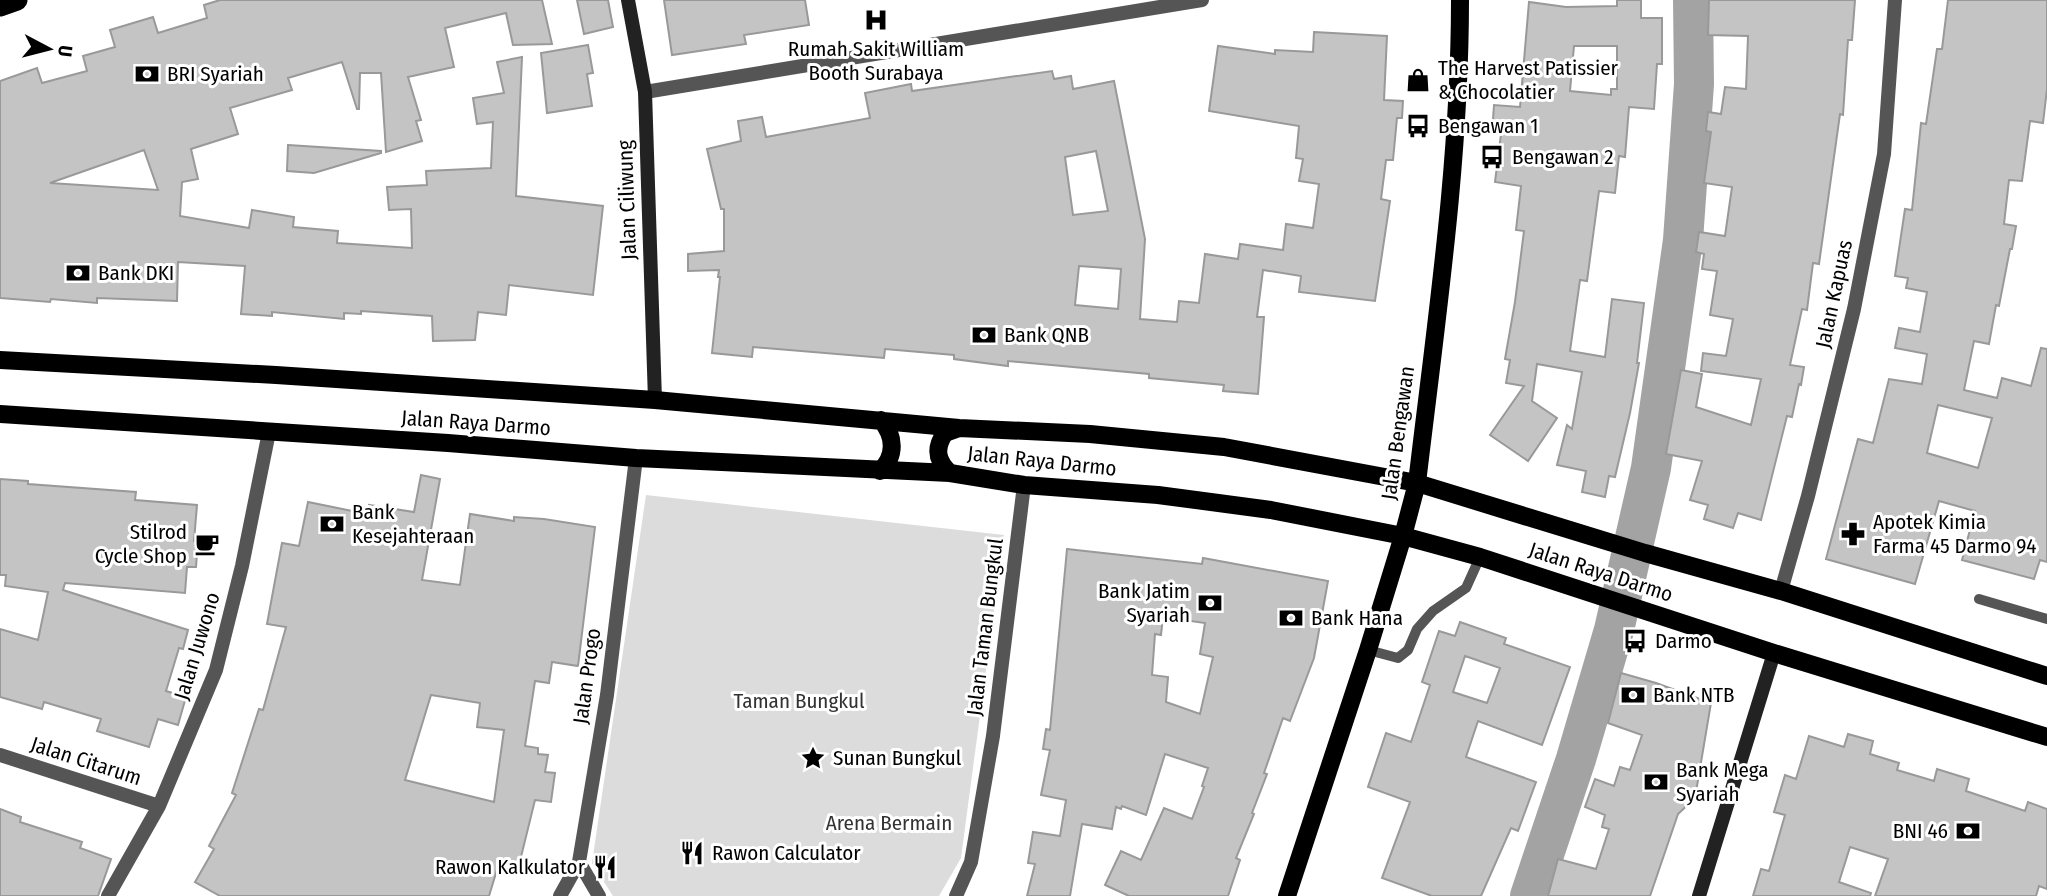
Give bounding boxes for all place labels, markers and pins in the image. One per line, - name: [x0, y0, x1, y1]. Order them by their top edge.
- hospital icon: Rumah Sakit William Booth Surabaya: [862, 6, 890, 34]
- place label: Rumah Sakit William Booth Surabaya: [788, 36, 964, 86]
- place label: The Harvest Patissier & Chocolatier: [1438, 55, 1619, 105]
- bank icon: BRI Syariah: [133, 60, 161, 88]
- place label: BRI Syariah: [167, 61, 264, 87]
- shop icon: The Harvest Patissier & Chocolatier: [1404, 66, 1432, 94]
- bus stop icon: Bengawan 1: [1404, 112, 1432, 140]
- place label: Bengawan 1: [1438, 113, 1539, 139]
- bus stop icon: Bengawan 2: [1478, 143, 1506, 171]
- place label: Bengawan 2: [1512, 144, 1614, 170]
- bank icon: Bank DKI: [64, 259, 92, 287]
- place label: Bank DKI: [98, 260, 174, 286]
- bank icon: Bank QNB: [970, 321, 998, 349]
- place label: Bank QNB: [1004, 322, 1089, 348]
- place label: Bank Kesejahteraan: [352, 499, 474, 549]
- place label: Apotek Kimia Farma 45 Darmo 94: [1873, 509, 2036, 559]
- bank icon: Bank Kesejahteraan: [318, 510, 346, 538]
- place label: Stilrod Cycle Shop: [95, 519, 187, 569]
- pharmacy icon: Apotek Kimia Farma 45 Darmo 94: [1839, 520, 1867, 548]
- cafe icon: Stilrod Cycle Shop: [193, 530, 221, 558]
- place label: Bank Jatim Syariah: [1098, 578, 1190, 628]
- bank icon: Bank Jatim Syariah: [1196, 589, 1224, 617]
- bank icon: Bank Hana: [1277, 604, 1305, 632]
- place label: Bank Hana: [1311, 605, 1403, 631]
- bus stop icon: Darmo: [1621, 627, 1649, 655]
- place label: Darmo: [1655, 628, 1712, 654]
- bank icon: Bank NTB: [1619, 681, 1647, 709]
- place label: Bank NTB: [1653, 682, 1735, 708]
- place icon: Sunan Bungkul: [799, 744, 827, 772]
- place label: Sunan Bungkul: [833, 745, 962, 771]
- place label: Bank Mega Syariah: [1676, 757, 1769, 807]
- bank icon: Bank Mega Syariah: [1642, 768, 1670, 796]
- bank icon: BNI 46: [1954, 817, 1982, 845]
- place label: BNI 46: [1893, 818, 1948, 844]
- restaurant icon: Rawon Calculator: [678, 839, 706, 867]
- place label: Rawon Calculator: [712, 840, 861, 866]
- restaurant icon: Rawon Kalkulator: [591, 853, 619, 881]
- place label: Rawon Kalkulator: [435, 854, 586, 880]

